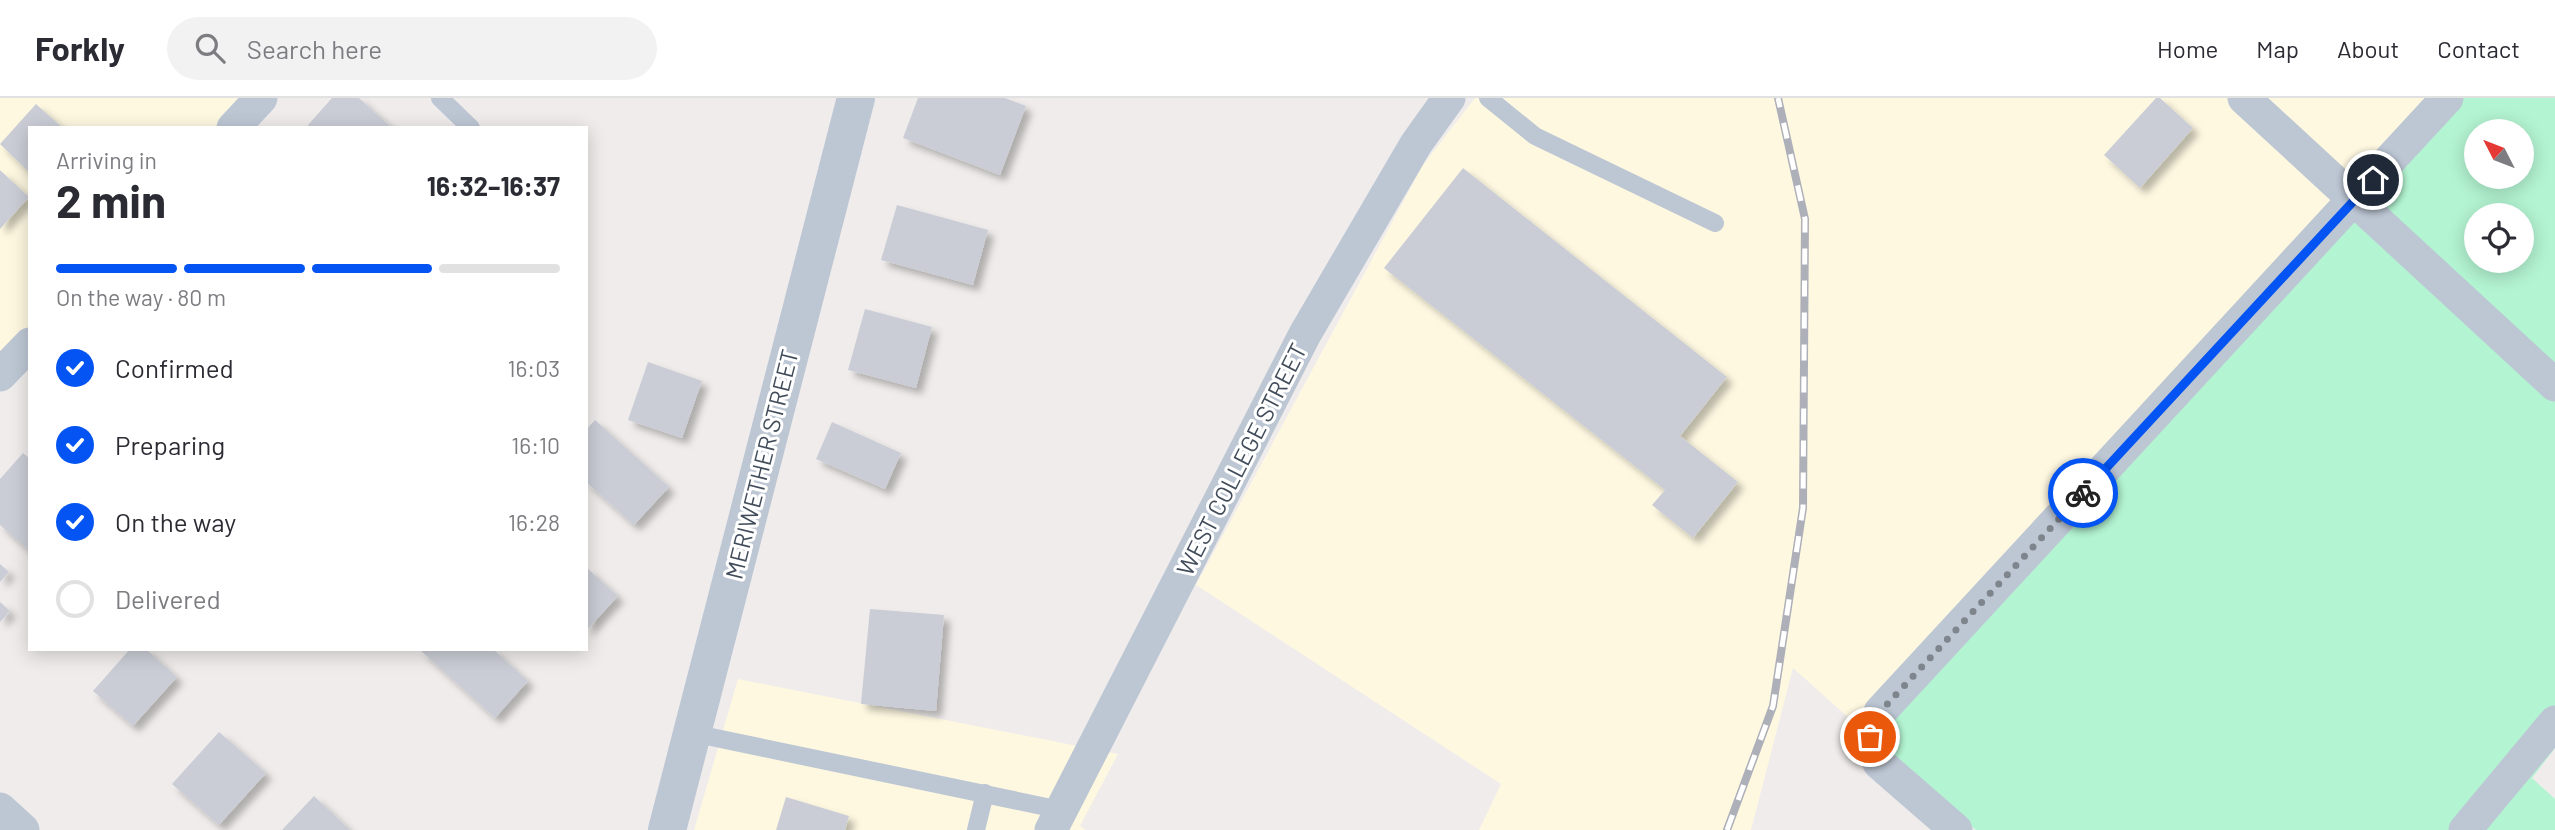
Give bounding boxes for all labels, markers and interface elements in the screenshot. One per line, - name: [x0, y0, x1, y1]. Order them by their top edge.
- search box: [167, 17, 657, 80]
- text: Forkly: [35, 28, 125, 68]
- icon: search: [191, 29, 229, 67]
- text: Search here: [247, 33, 382, 64]
- text: Home: [2157, 34, 2218, 63]
- text: Map: [2256, 34, 2299, 63]
- text: About: [2337, 34, 2399, 63]
- text: Contact: [2437, 34, 2520, 63]
- north arrow: [2464, 119, 2534, 189]
- map controls: [2464, 119, 2534, 273]
- text: Arriving in: [56, 146, 157, 174]
- pin: [2343, 150, 2403, 210]
- icon: home: [2354, 161, 2392, 199]
- text: 16:32–16:37: [427, 170, 560, 201]
- text: 2 min: [56, 172, 166, 227]
- button: locate: [2464, 203, 2534, 273]
- text: On the way · 80 m: [56, 283, 226, 311]
- street label: WEST COLLEGE STREET: [1170, 338, 1312, 580]
- street label: MERIWETHER STREET: [718, 346, 804, 582]
- icon: check: [56, 349, 94, 387]
- text: Confirmed: [115, 352, 234, 383]
- text: 16:03: [507, 354, 560, 382]
- icon: check: [56, 426, 94, 464]
- text: Preparing: [115, 429, 225, 460]
- text: 16:10: [511, 431, 560, 459]
- courier: [2048, 458, 2118, 528]
- icon: bike: [2064, 474, 2102, 512]
- icon: check: [56, 503, 94, 541]
- text: On the way: [115, 506, 236, 537]
- text: 16:28: [508, 508, 560, 536]
- text: Delivered: [115, 583, 221, 614]
- pin: [1840, 707, 1900, 767]
- icon: bag: [1851, 718, 1889, 756]

